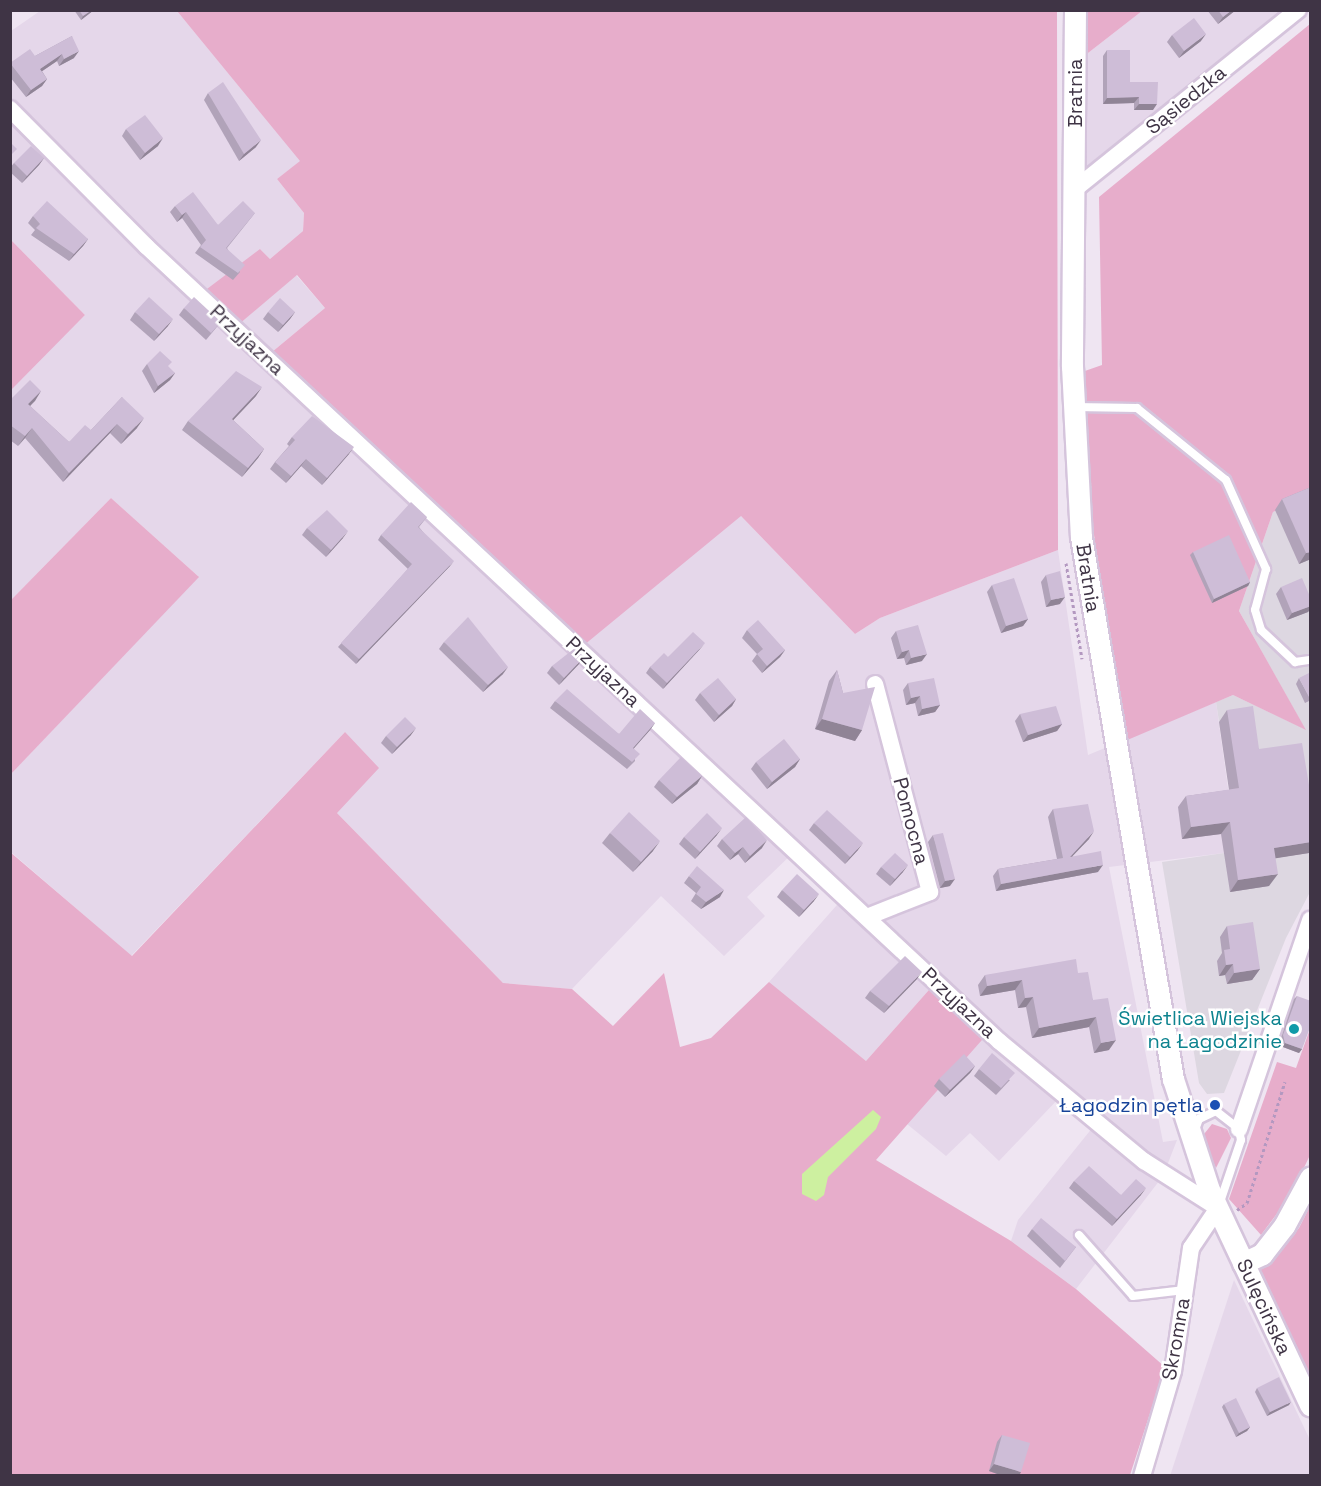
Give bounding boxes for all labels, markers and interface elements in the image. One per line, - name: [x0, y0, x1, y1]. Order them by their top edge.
- street label: Bratnia: [1063, 58, 1087, 128]
- street label: Sąsiedzka: [1141, 60, 1231, 140]
- street label: Przyjazna: [205, 300, 289, 380]
- street label: Bratnia: [1071, 542, 1105, 614]
- street label: Przyjazna: [561, 632, 645, 712]
- street label: Pomocna: [888, 775, 934, 867]
- street label: Przyjazna: [917, 963, 1001, 1043]
- place label: Świetlica Wiejska na Łagodzinie: [1118, 1006, 1282, 1053]
- marker: Świetlica Wiejska na Łagodzinie: [1287, 1022, 1301, 1036]
- place label: Łagodzin pętla: [1059, 1093, 1203, 1117]
- marker: Łagodzin pętla: [1208, 1098, 1222, 1112]
- street label: Sulęcińska: [1231, 1255, 1297, 1359]
- street label: Skromna: [1157, 1296, 1195, 1382]

